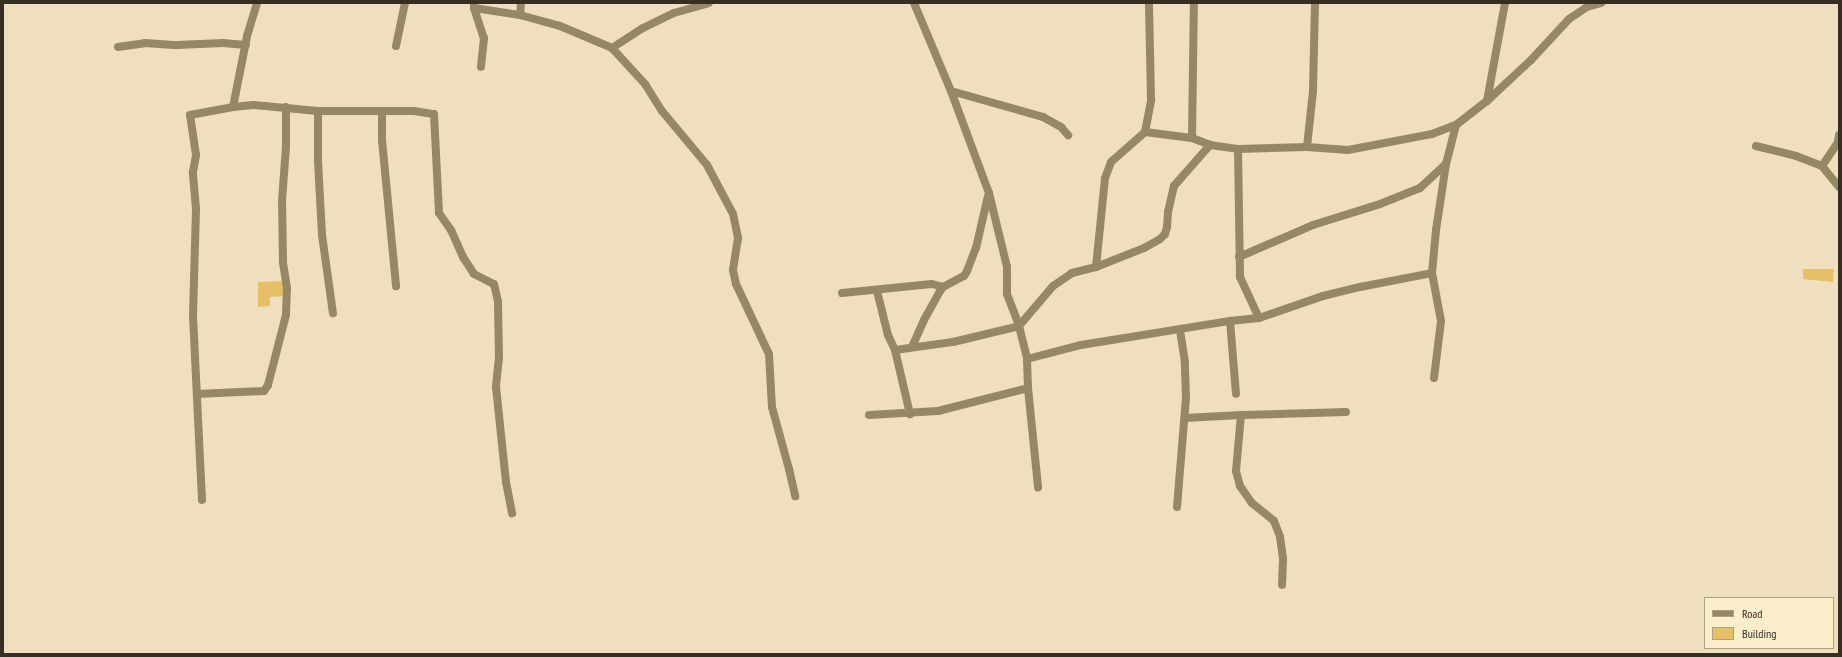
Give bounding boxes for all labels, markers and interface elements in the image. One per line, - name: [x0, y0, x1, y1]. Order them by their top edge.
- legend: [1704, 597, 1834, 649]
- text: Road: [1742, 606, 1762, 621]
- text: Building: [1742, 626, 1777, 641]

